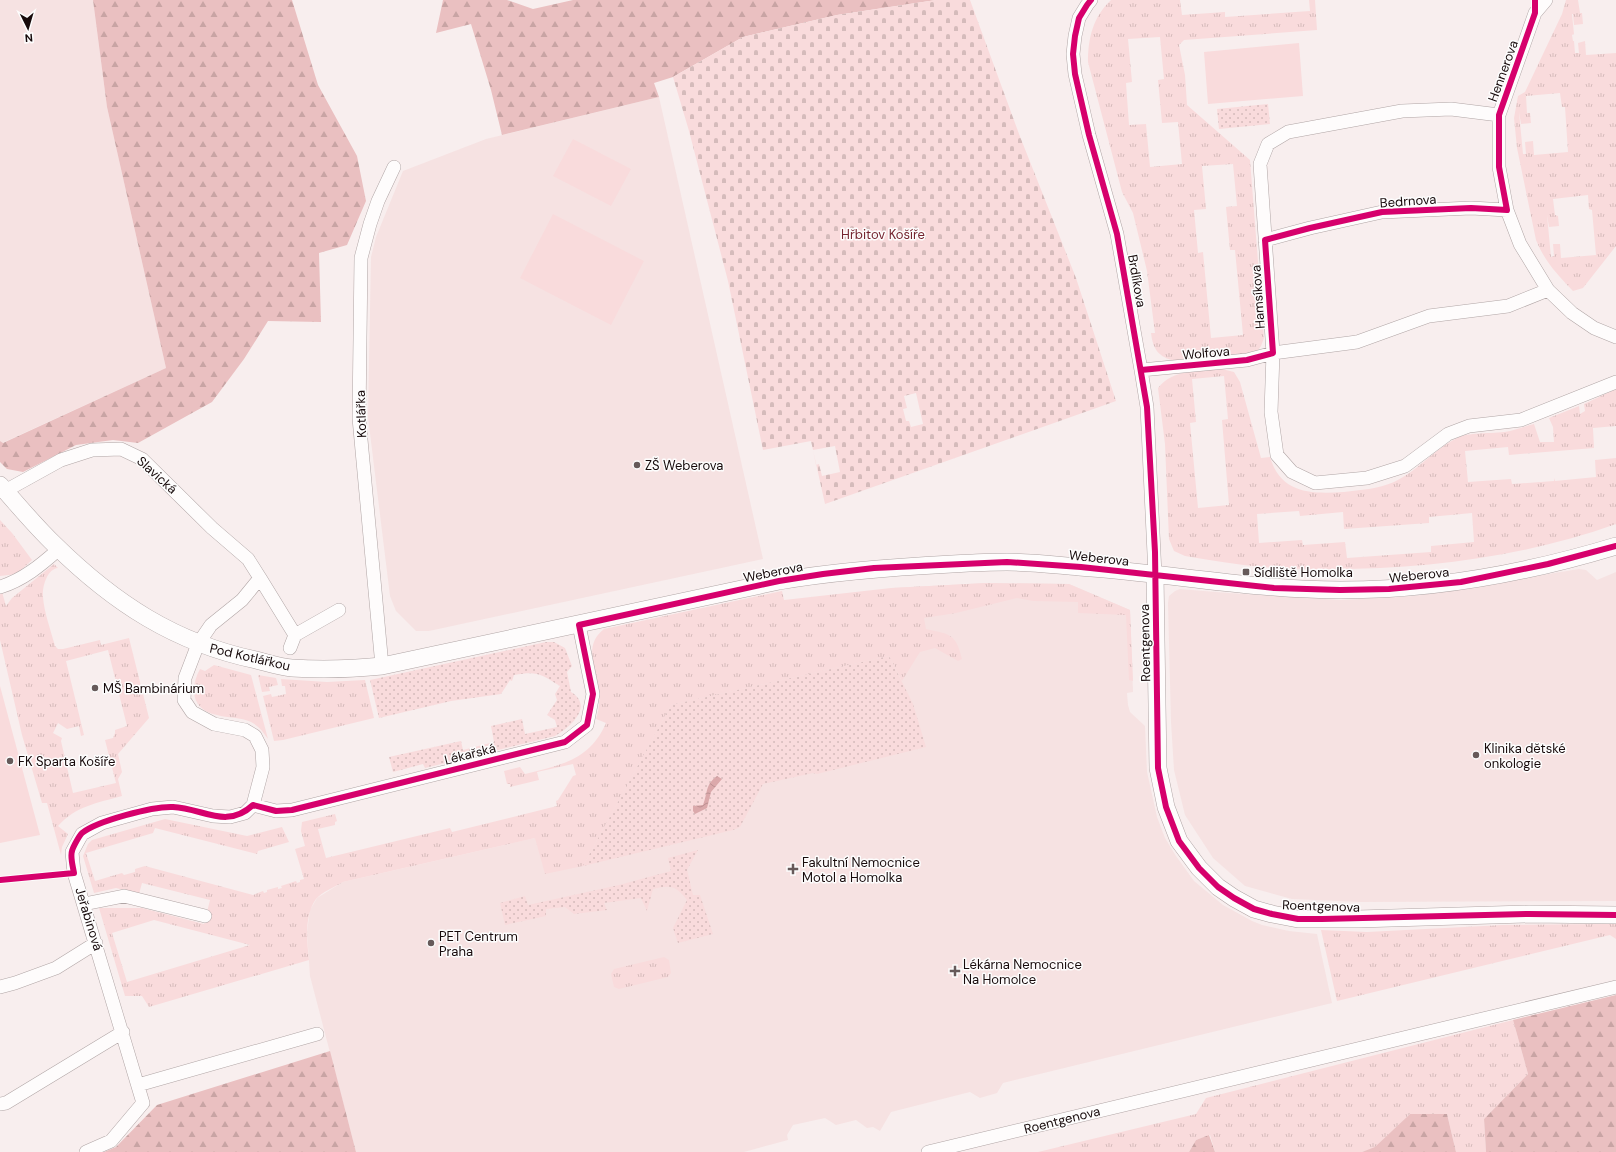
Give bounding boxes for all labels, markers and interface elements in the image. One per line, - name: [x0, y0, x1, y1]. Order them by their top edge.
- north arrow: [8, 8, 48, 48]
- text: N: [24, 31, 33, 45]
- street label: Hennerova: [1484, 38, 1522, 104]
- street label: Bedrnova: [1379, 191, 1437, 211]
- park label: Hřbitov Košíře: [841, 226, 925, 243]
- street label: Brdlíkova: [1124, 253, 1150, 309]
- street label: Hamsíkova: [1247, 264, 1269, 330]
- street label: Wolfova: [1182, 342, 1230, 364]
- street label: Kotlářka: [352, 390, 370, 438]
- street label: Slavická: [133, 453, 181, 497]
- place label: ZŠ Weberova: [645, 457, 723, 474]
- marker: ZŠ Weberova: [632, 460, 642, 470]
- street label: Weberova: [1068, 546, 1130, 570]
- street label: Weberova: [742, 558, 804, 586]
- street label: Weberova: [1388, 563, 1450, 587]
- place label: Sídliště Homolka: [1254, 564, 1353, 581]
- marker: Sídliště Homolka: [1241, 567, 1251, 577]
- street label: Roentgenova: [1136, 604, 1154, 682]
- street label: Pod Kotlářkou: [208, 639, 292, 675]
- place label: MŠ Bambinárium: [103, 680, 204, 697]
- marker: MŠ Bambinárium: [90, 683, 100, 693]
- street label: Lékařská: [442, 739, 498, 769]
- place label: Klinika dětské onkologie: [1484, 740, 1566, 772]
- marker: Klinika dětské onkologie: [1471, 750, 1481, 760]
- place label: FK Sparta Košíře: [18, 753, 115, 770]
- marker: FK Sparta Košíře: [5, 756, 15, 766]
- place label: Fakultní Nemocnice Motol a Homolka: [802, 854, 920, 886]
- marker: Fakultní Nemocnice Motol a Homolka: [787, 863, 799, 875]
- street label: Jeřabinová: [71, 885, 107, 953]
- street label: Roentgenova: [1282, 896, 1360, 916]
- place label: PET Centrum Praha: [439, 928, 518, 960]
- marker: PET Centrum Praha: [426, 938, 436, 948]
- place label: Lékárna Nemocnice Na Homolce: [963, 956, 1082, 988]
- marker: Lékárna Nemocnice Na Homolce: [950, 966, 960, 976]
- street label: Roentgenova: [1022, 1102, 1102, 1138]

